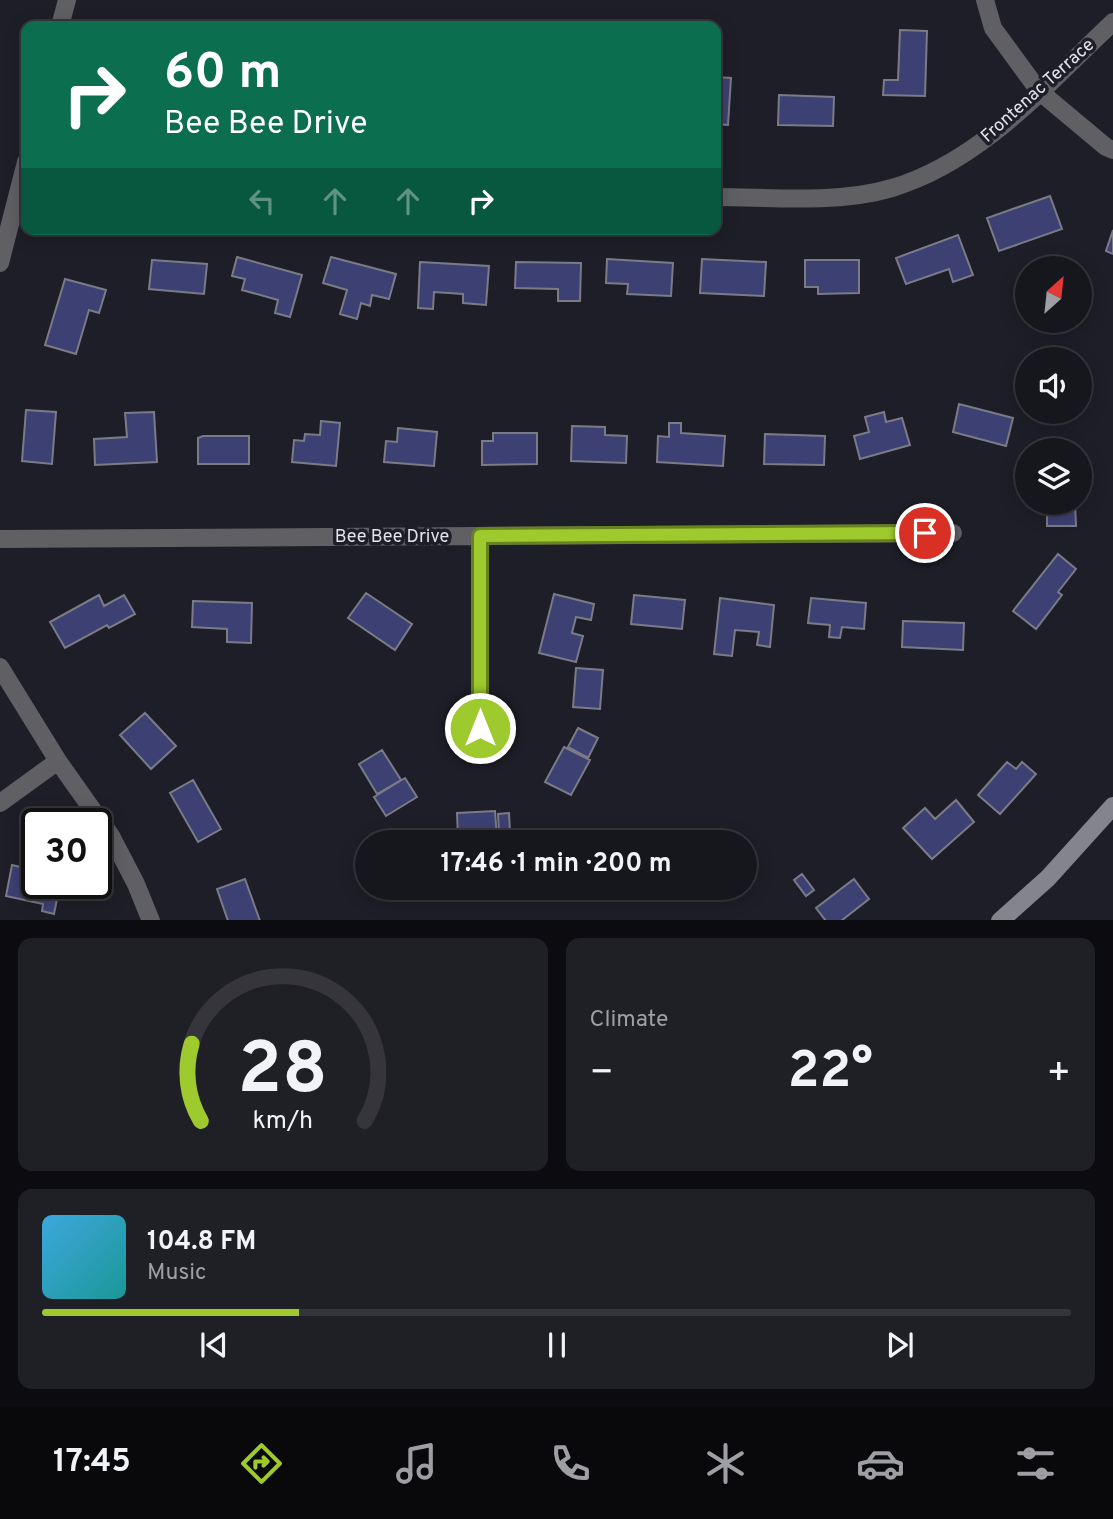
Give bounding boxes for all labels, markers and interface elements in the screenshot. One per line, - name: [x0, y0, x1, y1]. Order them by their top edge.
- street label: Frontenac Terrace: [976, 34, 1100, 148]
- text: 60 m: [164, 44, 282, 106]
- icon: right: [49, 49, 140, 140]
- text: Bee Bee Drive: [164, 105, 367, 145]
- icon: left: [243, 182, 281, 220]
- icon: ahead: [316, 182, 354, 220]
- icon: ahead: [389, 182, 427, 220]
- icon: right: [462, 182, 500, 220]
- north arrow: [1015, 256, 1092, 332]
- map controls: [1015, 256, 1092, 515]
- button: sound: [1015, 347, 1092, 424]
- button: layers: [1015, 438, 1092, 515]
- pin: [895, 503, 955, 563]
- icon: arrive: [906, 514, 944, 552]
- street label: Bee Bee Drive: [335, 526, 449, 549]
- position arrow: [443, 691, 517, 765]
- speed limit sign: 30: [21, 808, 112, 899]
- text: 17:46 · 1 min · 200 m: [440, 848, 672, 881]
- text: Climate: [590, 1006, 668, 1035]
- text: 28: [238, 1027, 328, 1119]
- text: 22°: [788, 1040, 873, 1106]
- text: −: [590, 1050, 614, 1099]
- text: +: [1046, 1050, 1071, 1099]
- text: km/h: [252, 1105, 313, 1137]
- text: 104.8 FM: [147, 1226, 256, 1259]
- text: Music: [147, 1259, 207, 1288]
- icon: previous: [195, 1326, 233, 1364]
- icon: pause: [538, 1326, 576, 1364]
- icon: next: [881, 1326, 919, 1364]
- icon: directions: [237, 1439, 286, 1488]
- icon: music: [392, 1439, 441, 1488]
- icon: phone: [546, 1439, 595, 1488]
- icon: climate: [701, 1439, 750, 1488]
- icon: car: [856, 1439, 905, 1488]
- icon: filters: [1011, 1439, 1060, 1488]
- text: 17:45: [53, 1443, 131, 1483]

